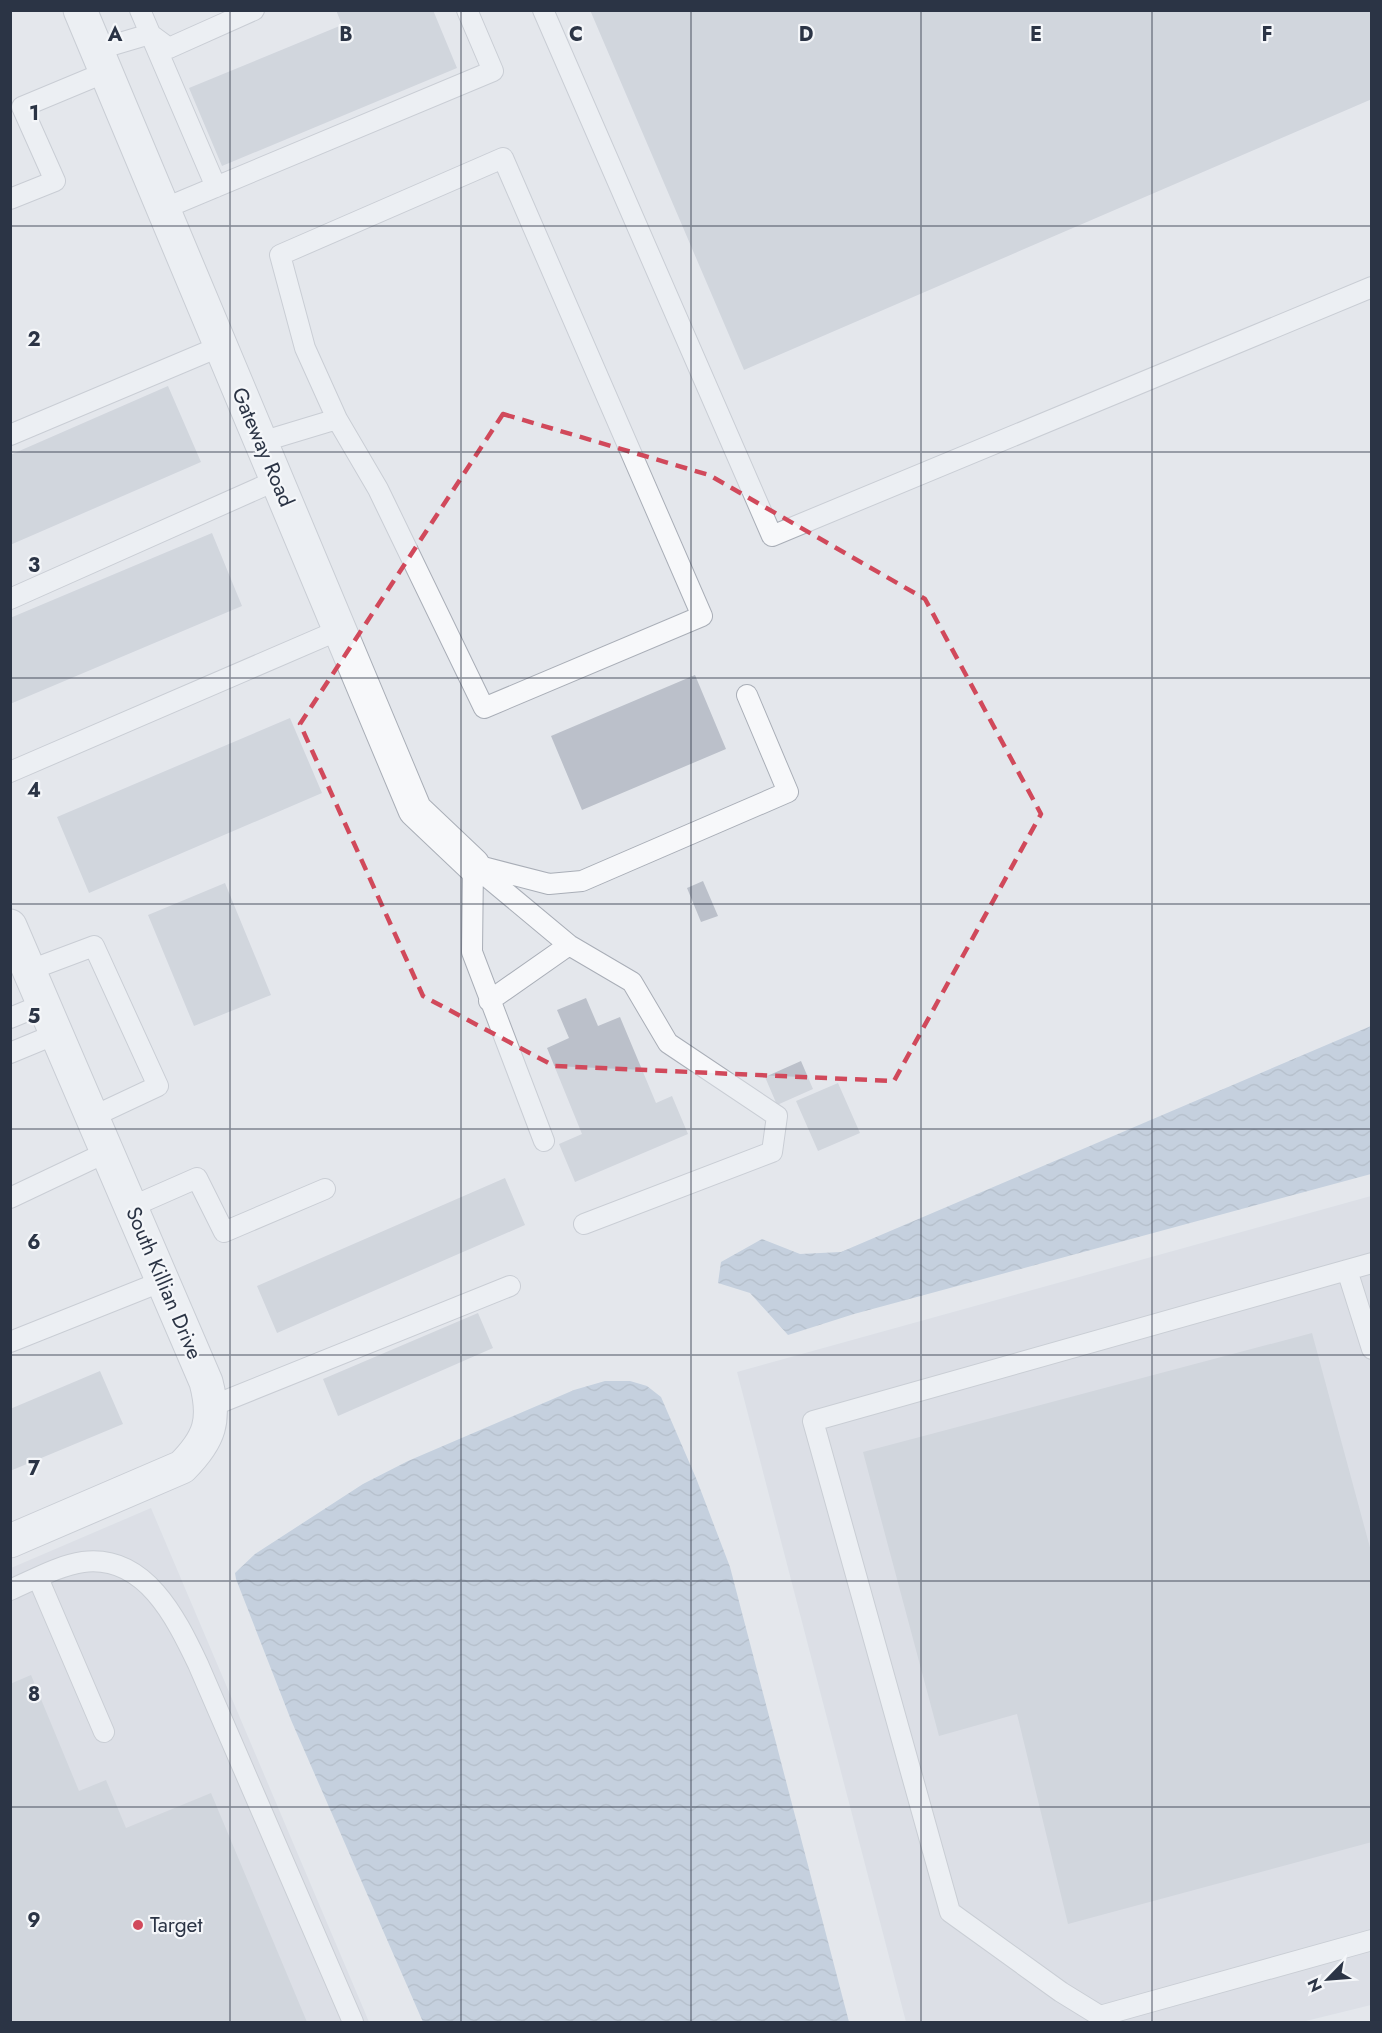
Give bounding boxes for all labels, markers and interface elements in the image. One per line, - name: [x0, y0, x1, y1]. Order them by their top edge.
- text: A: [107, 20, 123, 49]
- text: B: [339, 20, 353, 49]
- text: C: [569, 20, 583, 49]
- text: D: [799, 20, 813, 49]
- text: E: [1030, 20, 1042, 49]
- text: F: [1261, 20, 1273, 49]
- text: 1: [29, 99, 39, 128]
- text: 2: [27, 325, 41, 354]
- street label: Gateway Road: [224, 383, 302, 511]
- text: 3: [28, 551, 40, 580]
- text: 4: [27, 776, 41, 805]
- text: 5: [28, 1002, 41, 1031]
- street label: South Killian Drive: [118, 1202, 210, 1364]
- text: 6: [27, 1228, 41, 1257]
- text: 7: [28, 1454, 41, 1483]
- text: 8: [28, 1680, 40, 1709]
- text: 9: [27, 1906, 41, 1935]
- place label: Target: [150, 1910, 202, 1940]
- marker: Target: [131, 1918, 145, 1932]
- north arrow: [1298, 1949, 1358, 2009]
- text: N: [1302, 1975, 1328, 1996]

